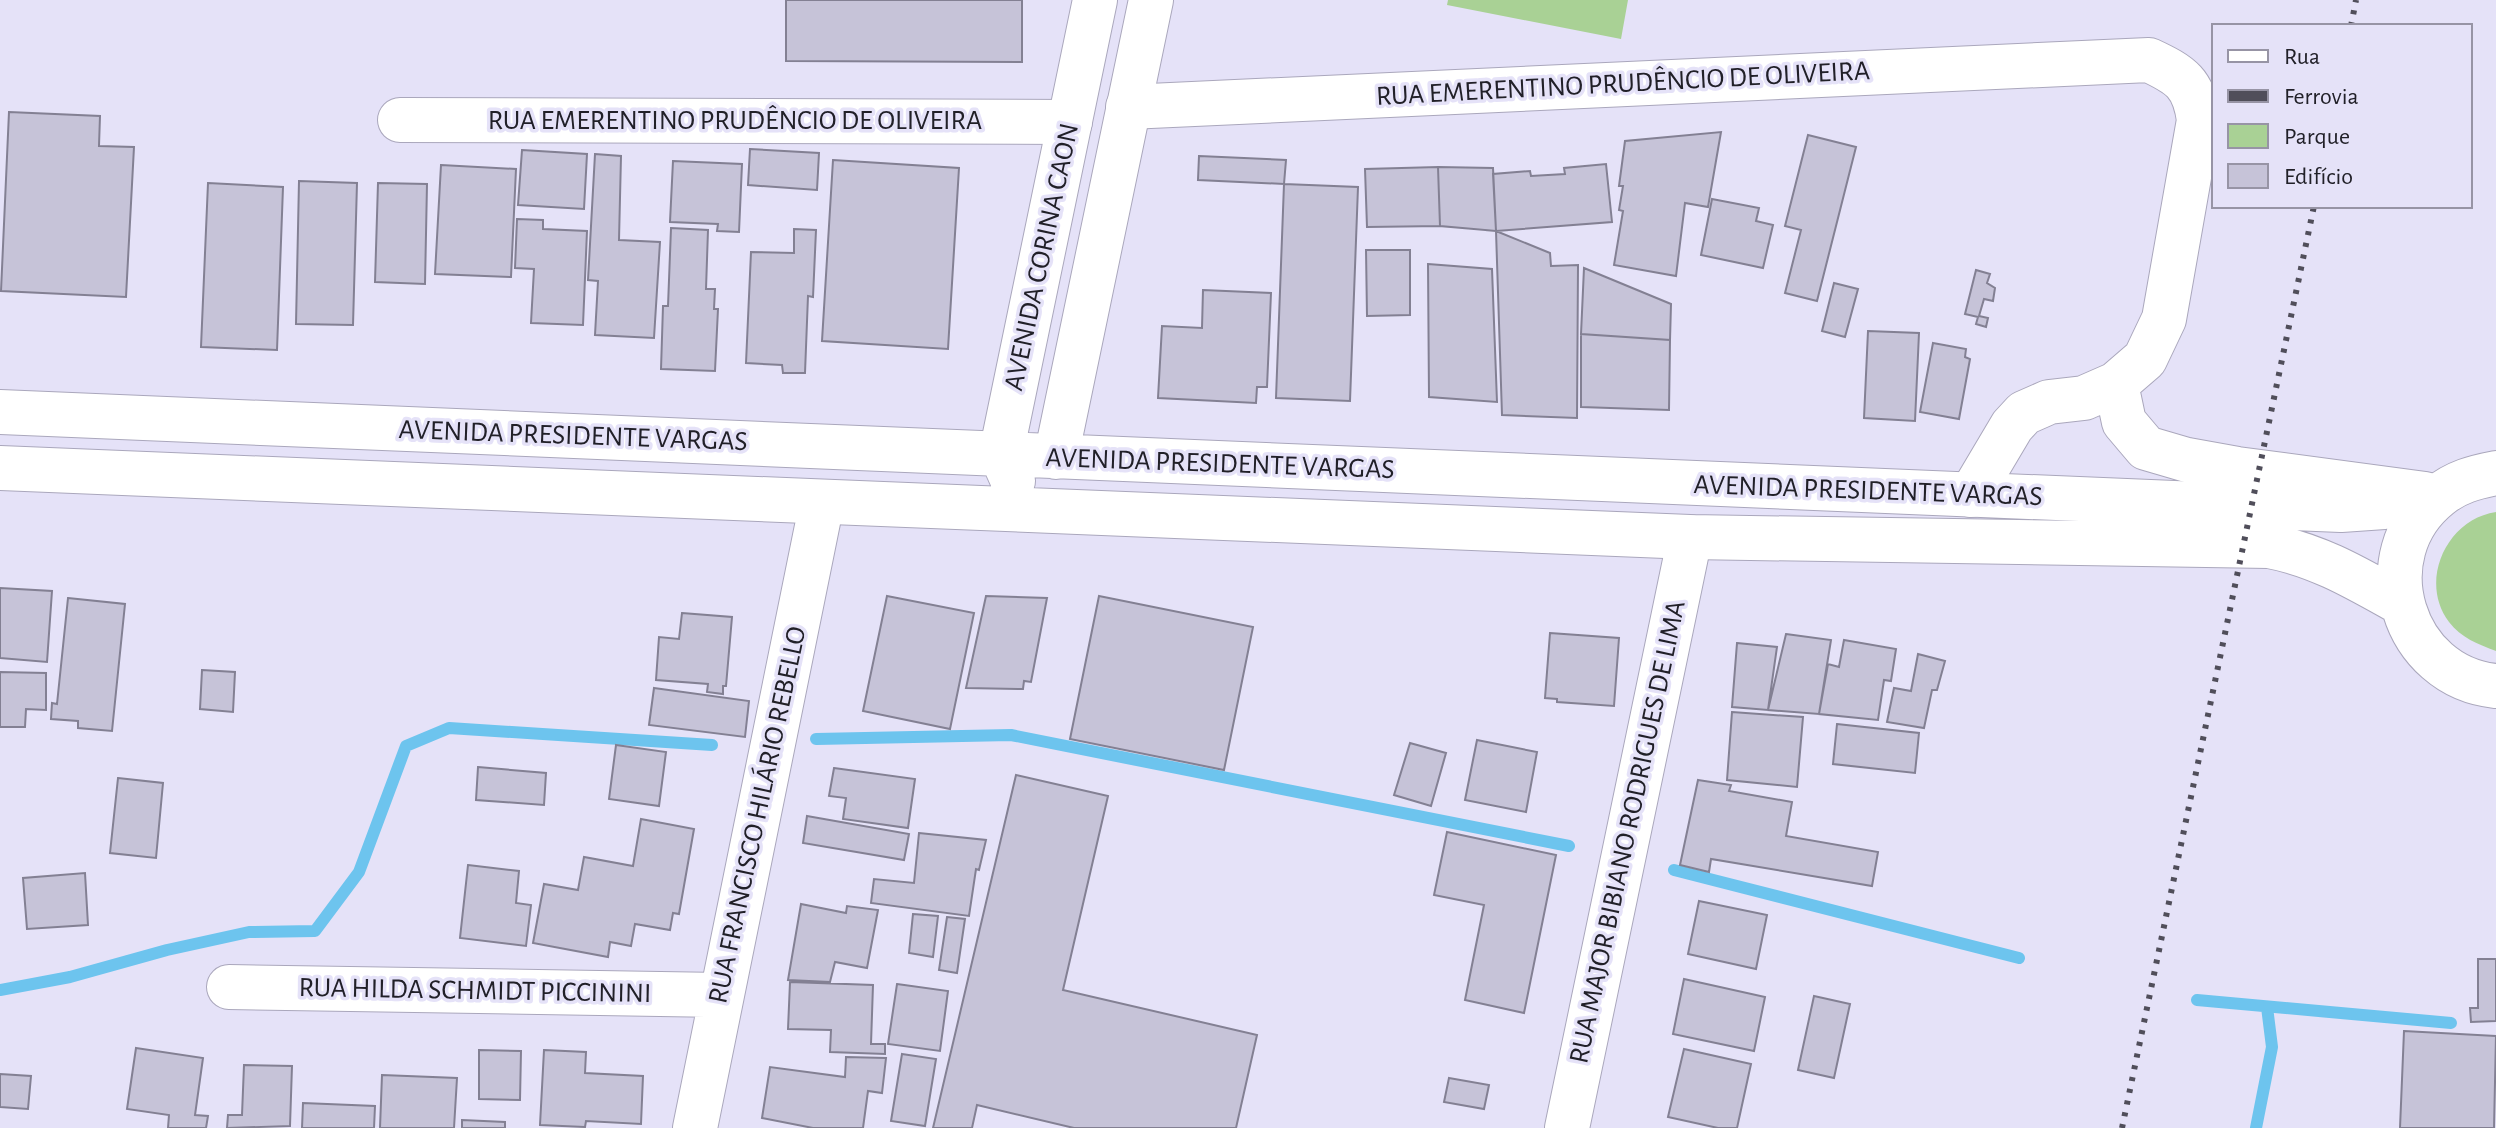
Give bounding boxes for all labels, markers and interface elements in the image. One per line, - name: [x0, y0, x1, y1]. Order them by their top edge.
- legend: [2212, 24, 2472, 208]
- text: Rua: [2284, 45, 2320, 69]
- street label: RUA EMERENTINO PRUDÊNCIO DE OLIVEIRA: [1375, 55, 1871, 111]
- text: Ferrovia: [2284, 85, 2359, 109]
- street label: RUA EMERENTINO PRUDÊNCIO DE OLIVEIRA: [488, 105, 982, 135]
- street label: AVENIDA CORINA CAON: [1000, 121, 1084, 393]
- text: Parque: [2284, 125, 2350, 149]
- text: Edifício: [2284, 165, 2353, 189]
- street label: AVENIDA PRESIDENTE VARGAS: [398, 416, 748, 456]
- street label: AVENIDA PRESIDENTE VARGAS: [1045, 444, 1395, 484]
- street label: AVENIDA PRESIDENTE VARGAS: [1693, 471, 2043, 511]
- street label: RUA MAJOR BIBIANO RODRIGUES DE LIMA: [1565, 598, 1691, 1066]
- street label: RUA FRANCISCO HILÁRIO REBELLO: [701, 623, 812, 1006]
- street label: RUA HILDA SCHMIDT PICCININI: [298, 974, 652, 1008]

